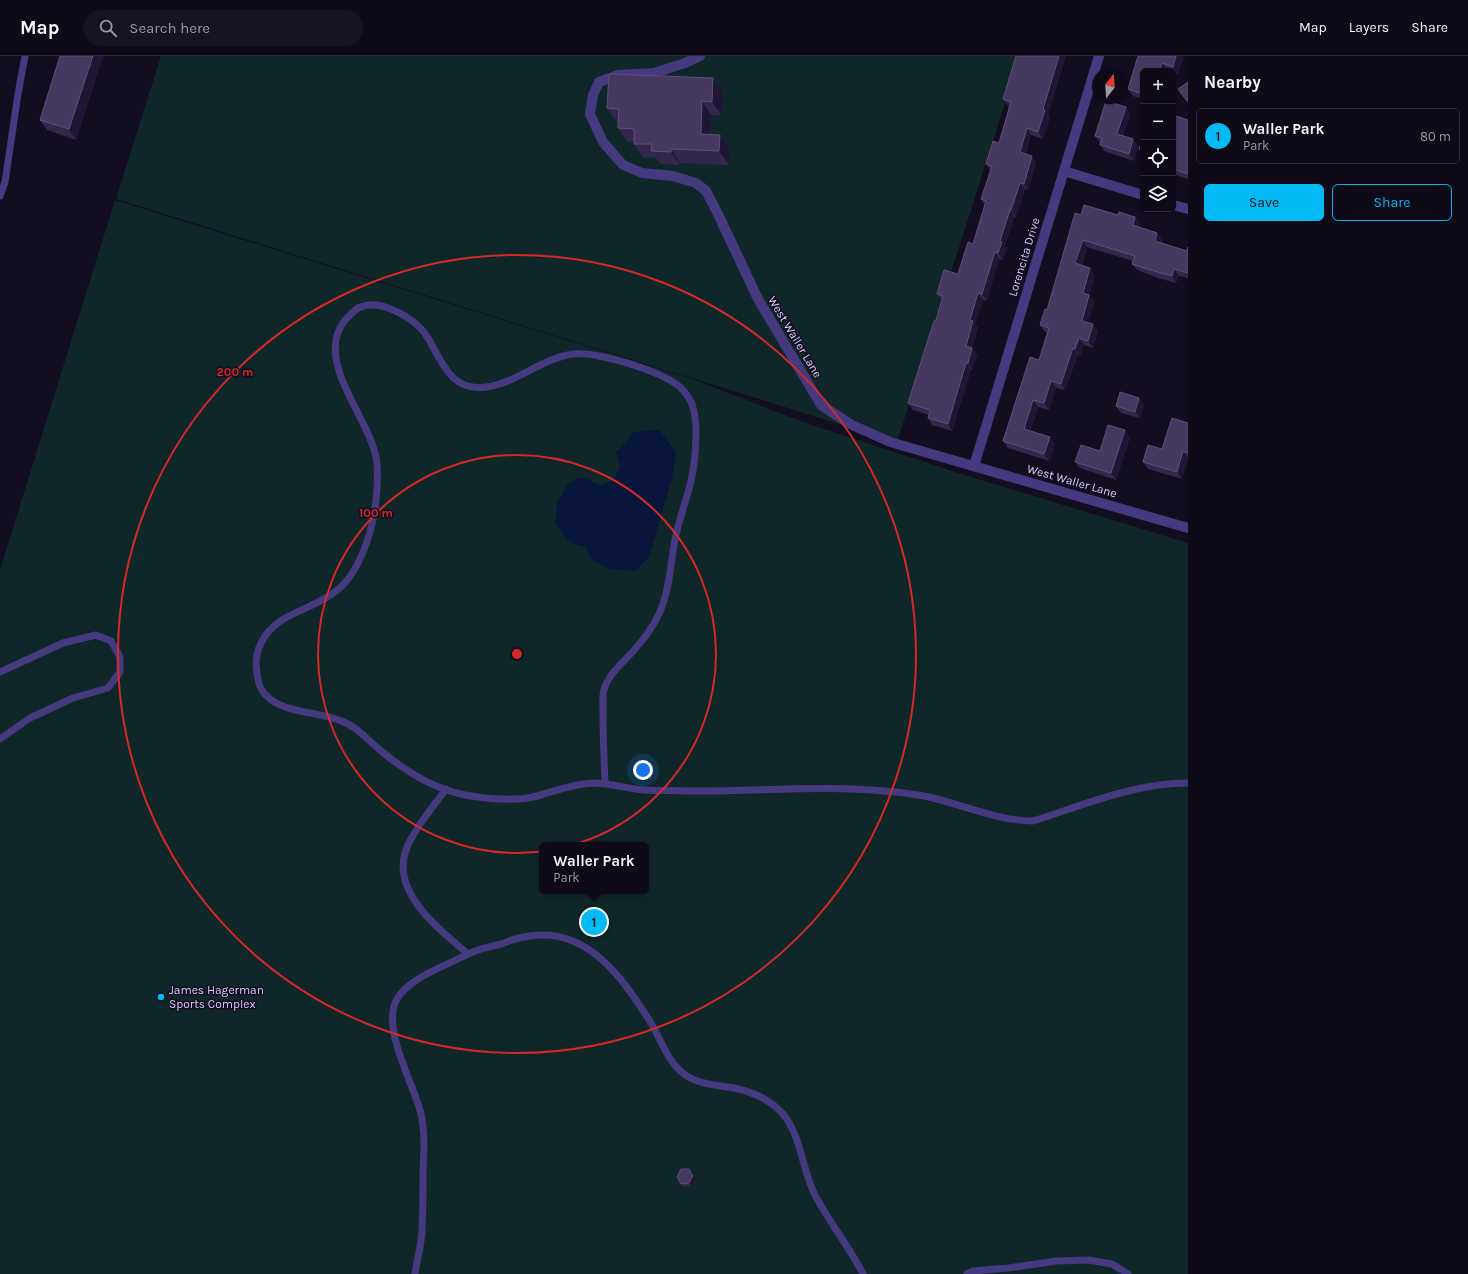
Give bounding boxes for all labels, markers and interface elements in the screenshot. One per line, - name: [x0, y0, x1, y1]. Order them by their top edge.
- search box: [83, 10, 363, 46]
- text: Map: [20, 17, 59, 39]
- icon: search: [97, 17, 119, 39]
- text: Search here: [129, 19, 210, 37]
- text: Map: [1299, 19, 1327, 36]
- text: Layers: [1349, 19, 1389, 36]
- text: Share: [1411, 19, 1448, 36]
- north arrow: [1092, 68, 1128, 104]
- map controls: [1140, 68, 1176, 212]
- button: +: [1140, 68, 1176, 104]
- text: Nearby: [1204, 72, 1261, 92]
- button: −: [1140, 104, 1176, 140]
- text: Waller Park: [1243, 120, 1324, 138]
- text: 1: [1216, 129, 1220, 144]
- text: 80 m: [1420, 129, 1451, 144]
- text: Park: [1243, 138, 1269, 153]
- button: locate: [1140, 140, 1176, 176]
- button: layers: [1140, 176, 1176, 212]
- button: Save: [1204, 184, 1324, 221]
- button: Share: [1332, 184, 1452, 221]
- street label: Lorencita Drive: [1005, 216, 1043, 298]
- street label: West Waller Lane: [765, 294, 825, 380]
- text: 200 m: [217, 365, 253, 379]
- street label: West Waller Lane: [1025, 461, 1119, 501]
- text: 100 m: [359, 506, 393, 520]
- centre of rings: [510, 647, 524, 661]
- your location: [633, 760, 653, 780]
- popup: [539, 842, 649, 894]
- text: Waller Park: [553, 852, 635, 870]
- text: Park: [553, 870, 580, 885]
- pin: 1: [581, 907, 607, 937]
- place label: James Hagerman Sports Complex: [169, 983, 264, 1011]
- marker: James Hagerman Sports Complex: [156, 992, 166, 1002]

